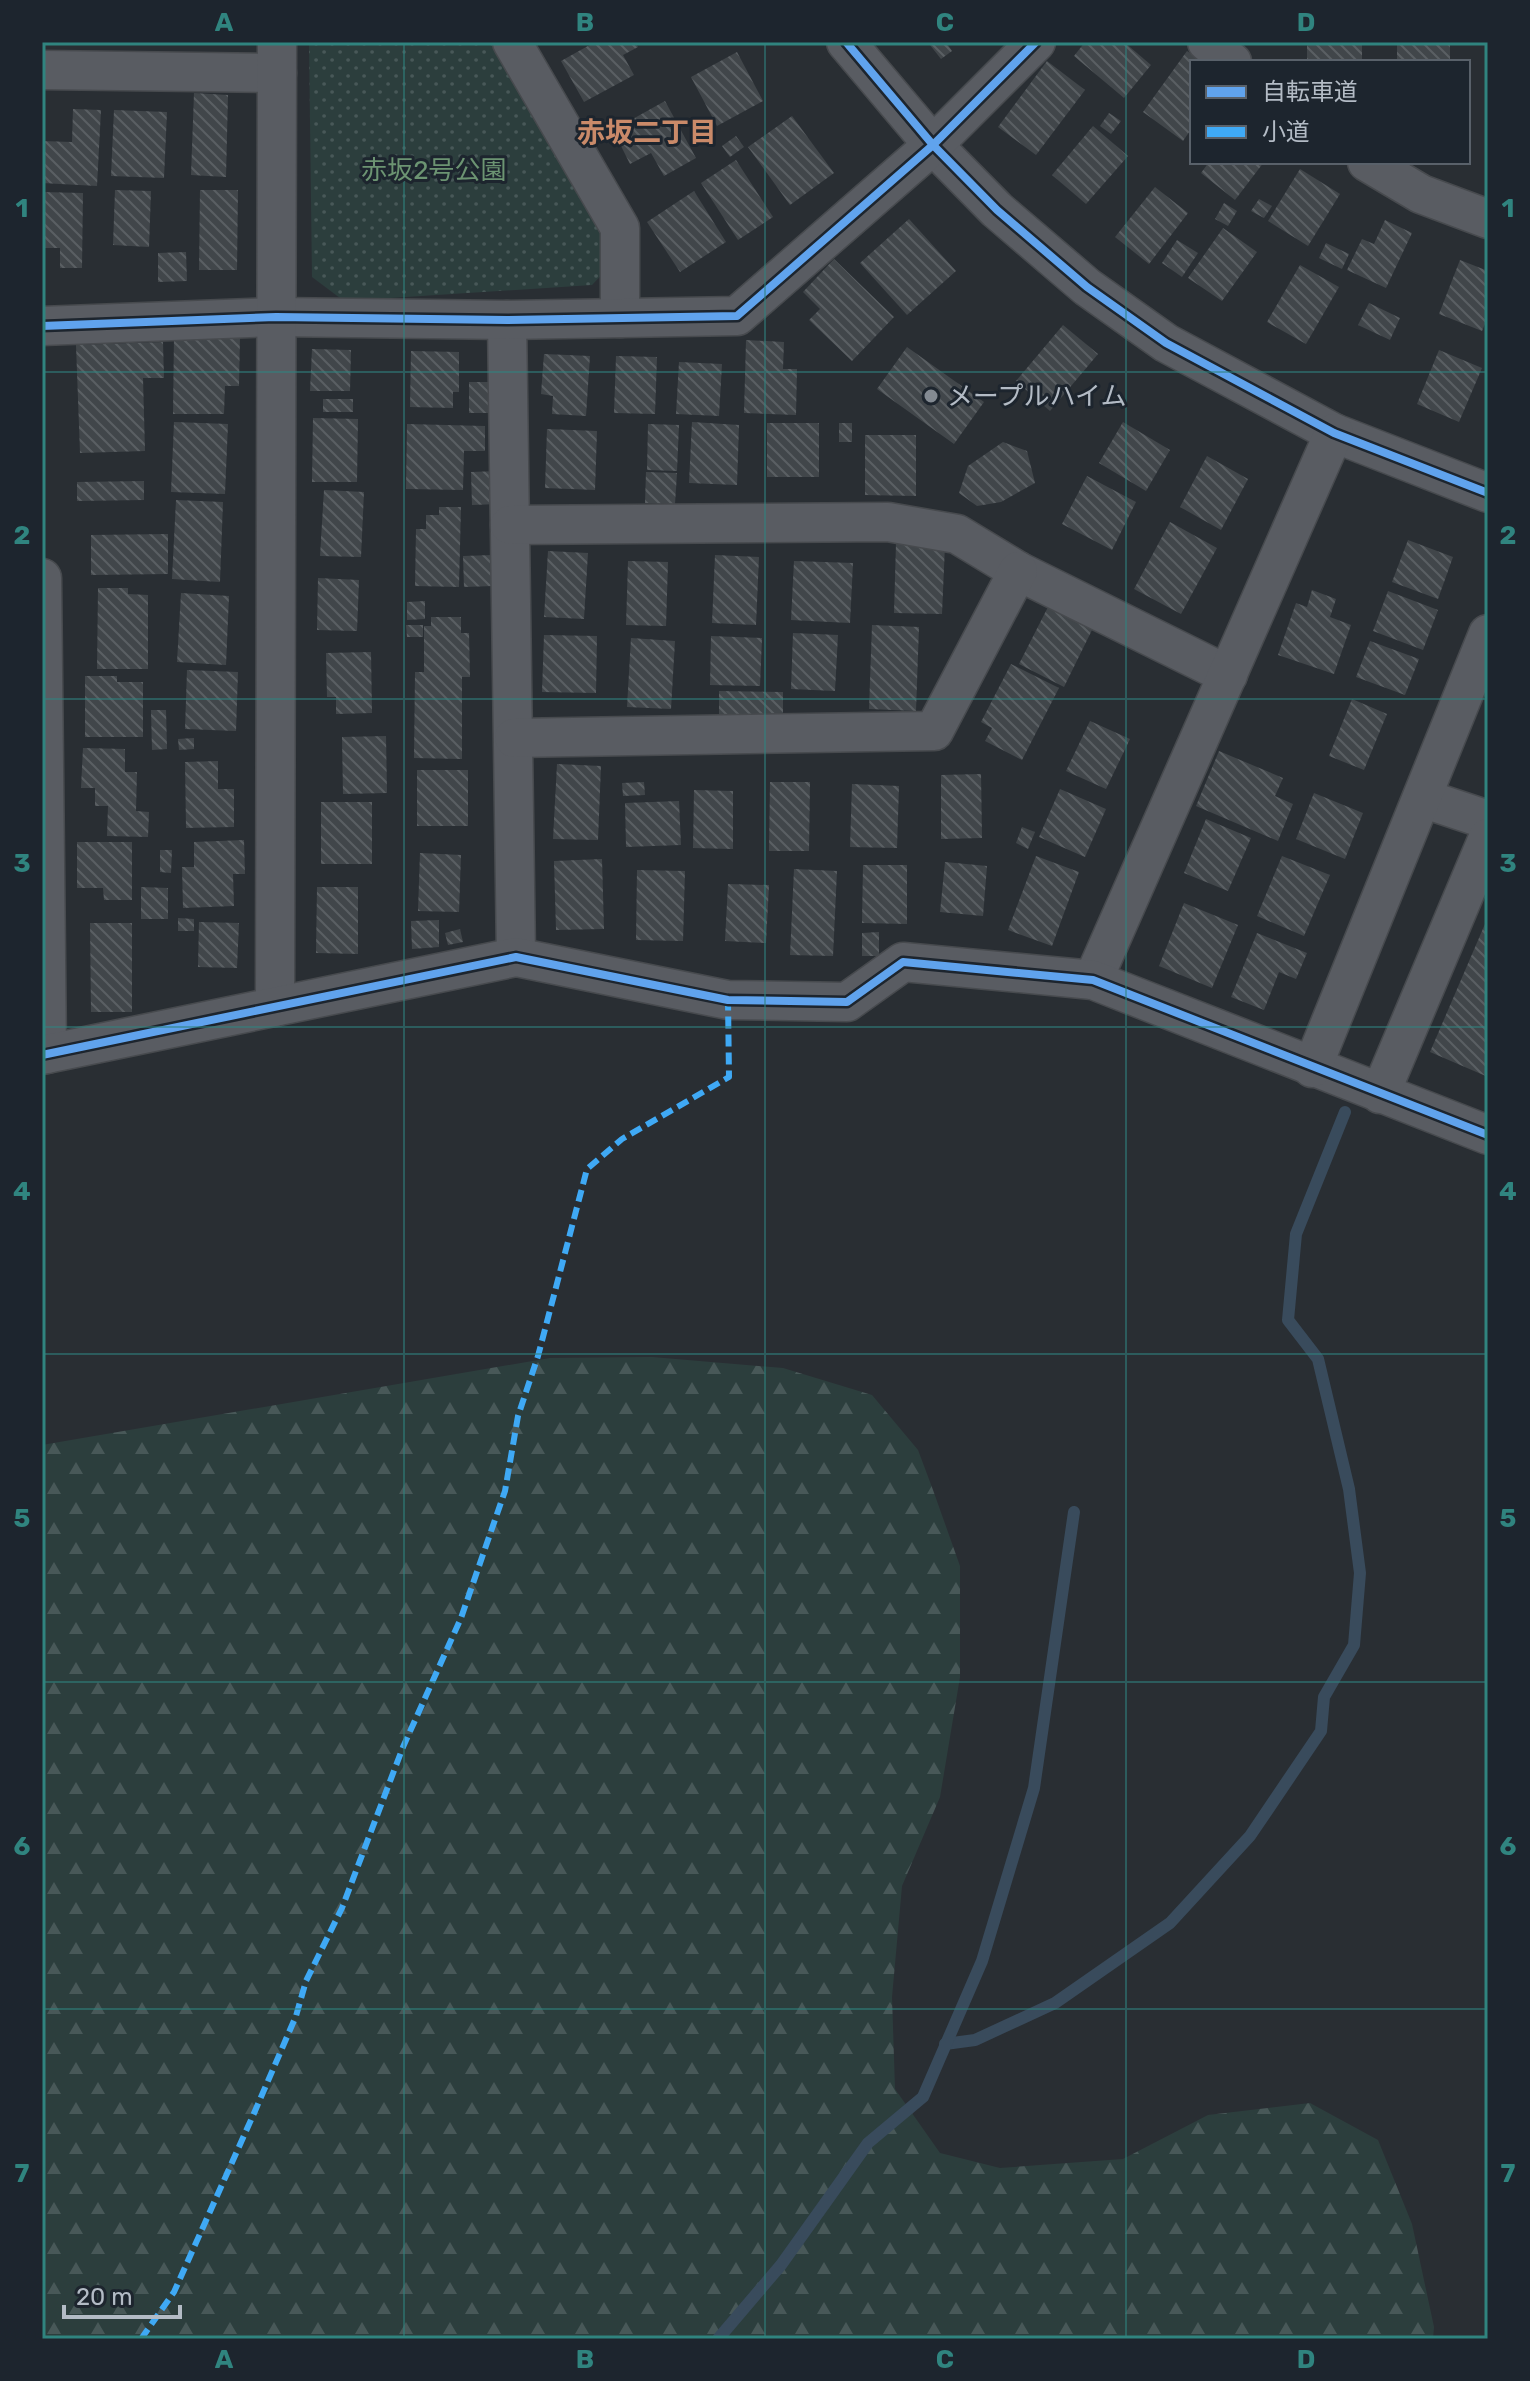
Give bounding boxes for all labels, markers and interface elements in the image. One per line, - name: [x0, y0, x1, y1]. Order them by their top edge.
- text: A: [215, 7, 234, 38]
- text: B: [576, 7, 594, 38]
- text: C: [936, 7, 954, 38]
- text: D: [1297, 7, 1315, 38]
- legend: [1190, 60, 1470, 164]
- text: 自転車道: [1262, 78, 1358, 106]
- district label: 赤坂二丁目: [577, 116, 717, 149]
- text: 小道: [1262, 118, 1310, 146]
- park label: 赤坂2号公園: [361, 155, 507, 186]
- text: 1: [16, 193, 28, 224]
- text: 1: [1502, 193, 1514, 224]
- place label: メープルハイム: [947, 381, 1126, 412]
- marker: メープルハイム: [922, 387, 940, 405]
- text: 2: [14, 520, 30, 551]
- text: 2: [1500, 520, 1516, 551]
- text: 3: [13, 848, 31, 879]
- text: 3: [1499, 848, 1517, 879]
- text: 4: [13, 1176, 31, 1207]
- text: 4: [1499, 1176, 1517, 1207]
- text: 5: [14, 1503, 30, 1534]
- text: 5: [1500, 1503, 1516, 1534]
- text: 6: [14, 1831, 31, 1862]
- text: 6: [1500, 1831, 1517, 1862]
- text: 7: [15, 2158, 30, 2189]
- text: 7: [1501, 2158, 1516, 2189]
- scale bar: [64, 2269, 180, 2319]
- text: 20 m: [76, 2283, 133, 2311]
- text: A: [215, 2344, 234, 2375]
- text: B: [576, 2344, 594, 2375]
- text: C: [936, 2344, 954, 2375]
- text: D: [1297, 2344, 1315, 2375]

